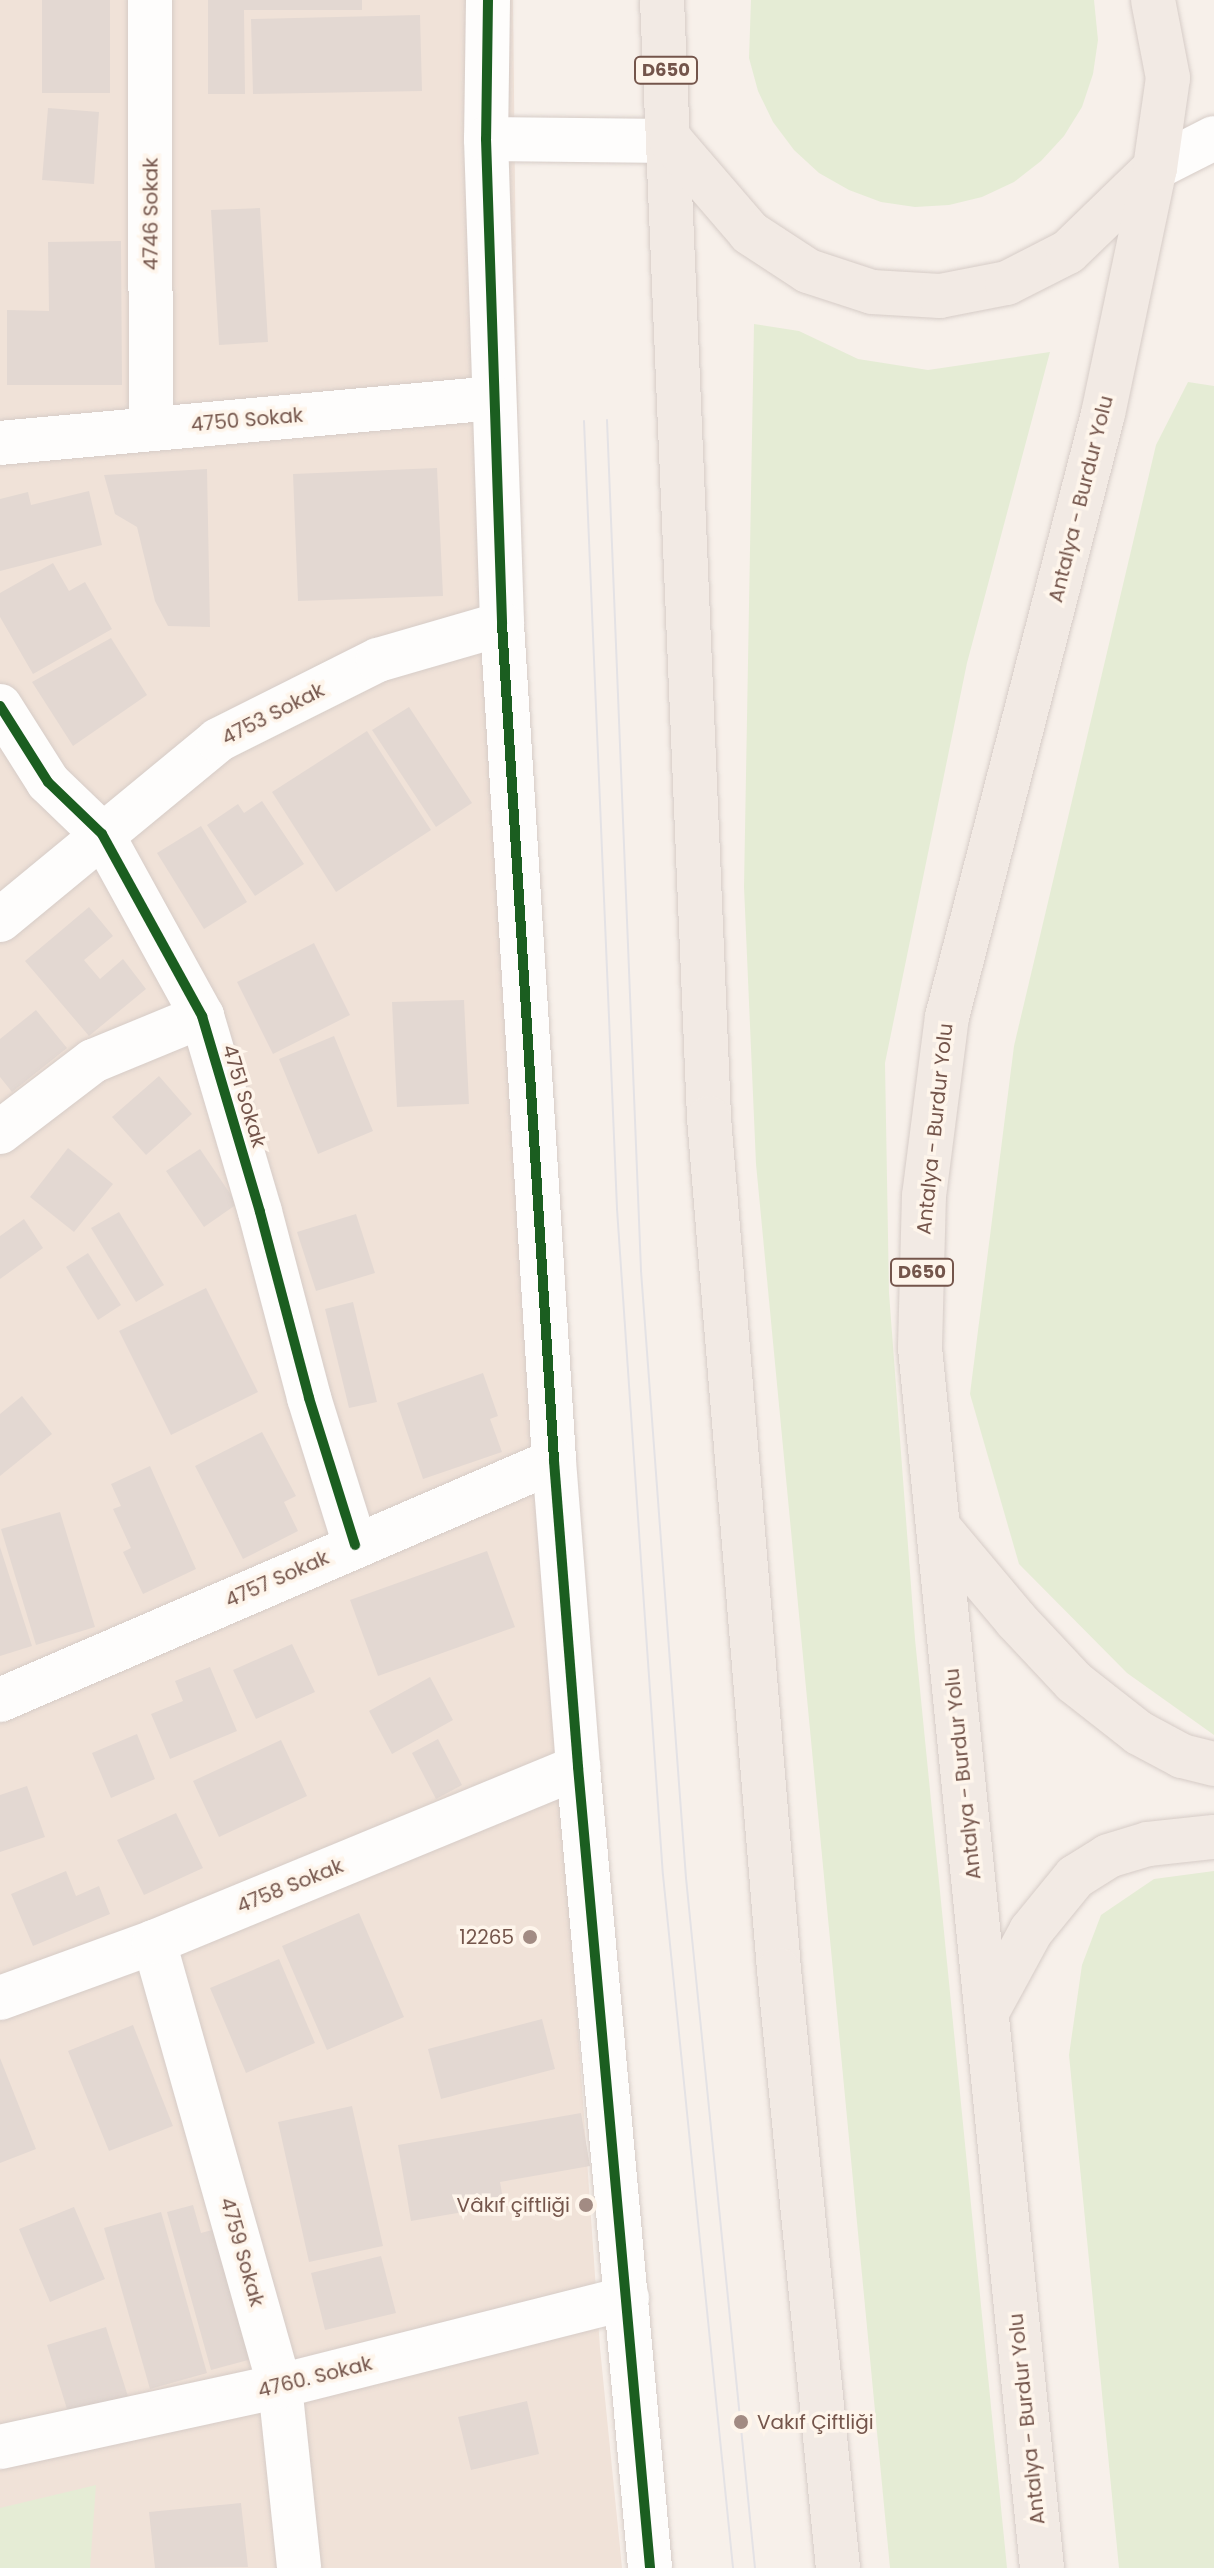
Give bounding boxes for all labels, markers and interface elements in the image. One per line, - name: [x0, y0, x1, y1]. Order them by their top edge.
- road number: D650: [634, 56, 698, 84]
- street label: 4746 Sokak: [139, 158, 163, 270]
- street label: Antalya - Burdur Yolu: [1044, 393, 1118, 605]
- street label: 4750 Sokak: [190, 403, 304, 437]
- street label: 4753 Sokak: [218, 678, 328, 750]
- street label: Antalya - Burdur Yolu: [912, 1022, 958, 1236]
- street label: 4751 Sokak: [217, 1042, 271, 1150]
- road number: D650: [890, 1258, 954, 1286]
- street label: 4757 Sokak: [221, 1545, 333, 1613]
- street label: Antalya - Burdur Yolu: [940, 1667, 986, 1881]
- street label: 4758 Sokak: [233, 1854, 347, 1918]
- place label: 12265: [459, 1925, 514, 1949]
- marker: 12265: [521, 1928, 539, 1946]
- place label: Vâkıf çiftliği: [457, 2193, 570, 2217]
- street label: 4759 Sokak: [215, 2195, 269, 2309]
- marker: Vâkıf çiftliği: [577, 2196, 595, 2214]
- street label: Antalya - Burdur Yolu: [1004, 2312, 1050, 2526]
- street label: 4760. Sokak: [255, 2351, 375, 2403]
- place label: Vakıf Çiftliği: [757, 2410, 874, 2434]
- marker: Vakıf Çiftliği: [732, 2413, 750, 2431]

